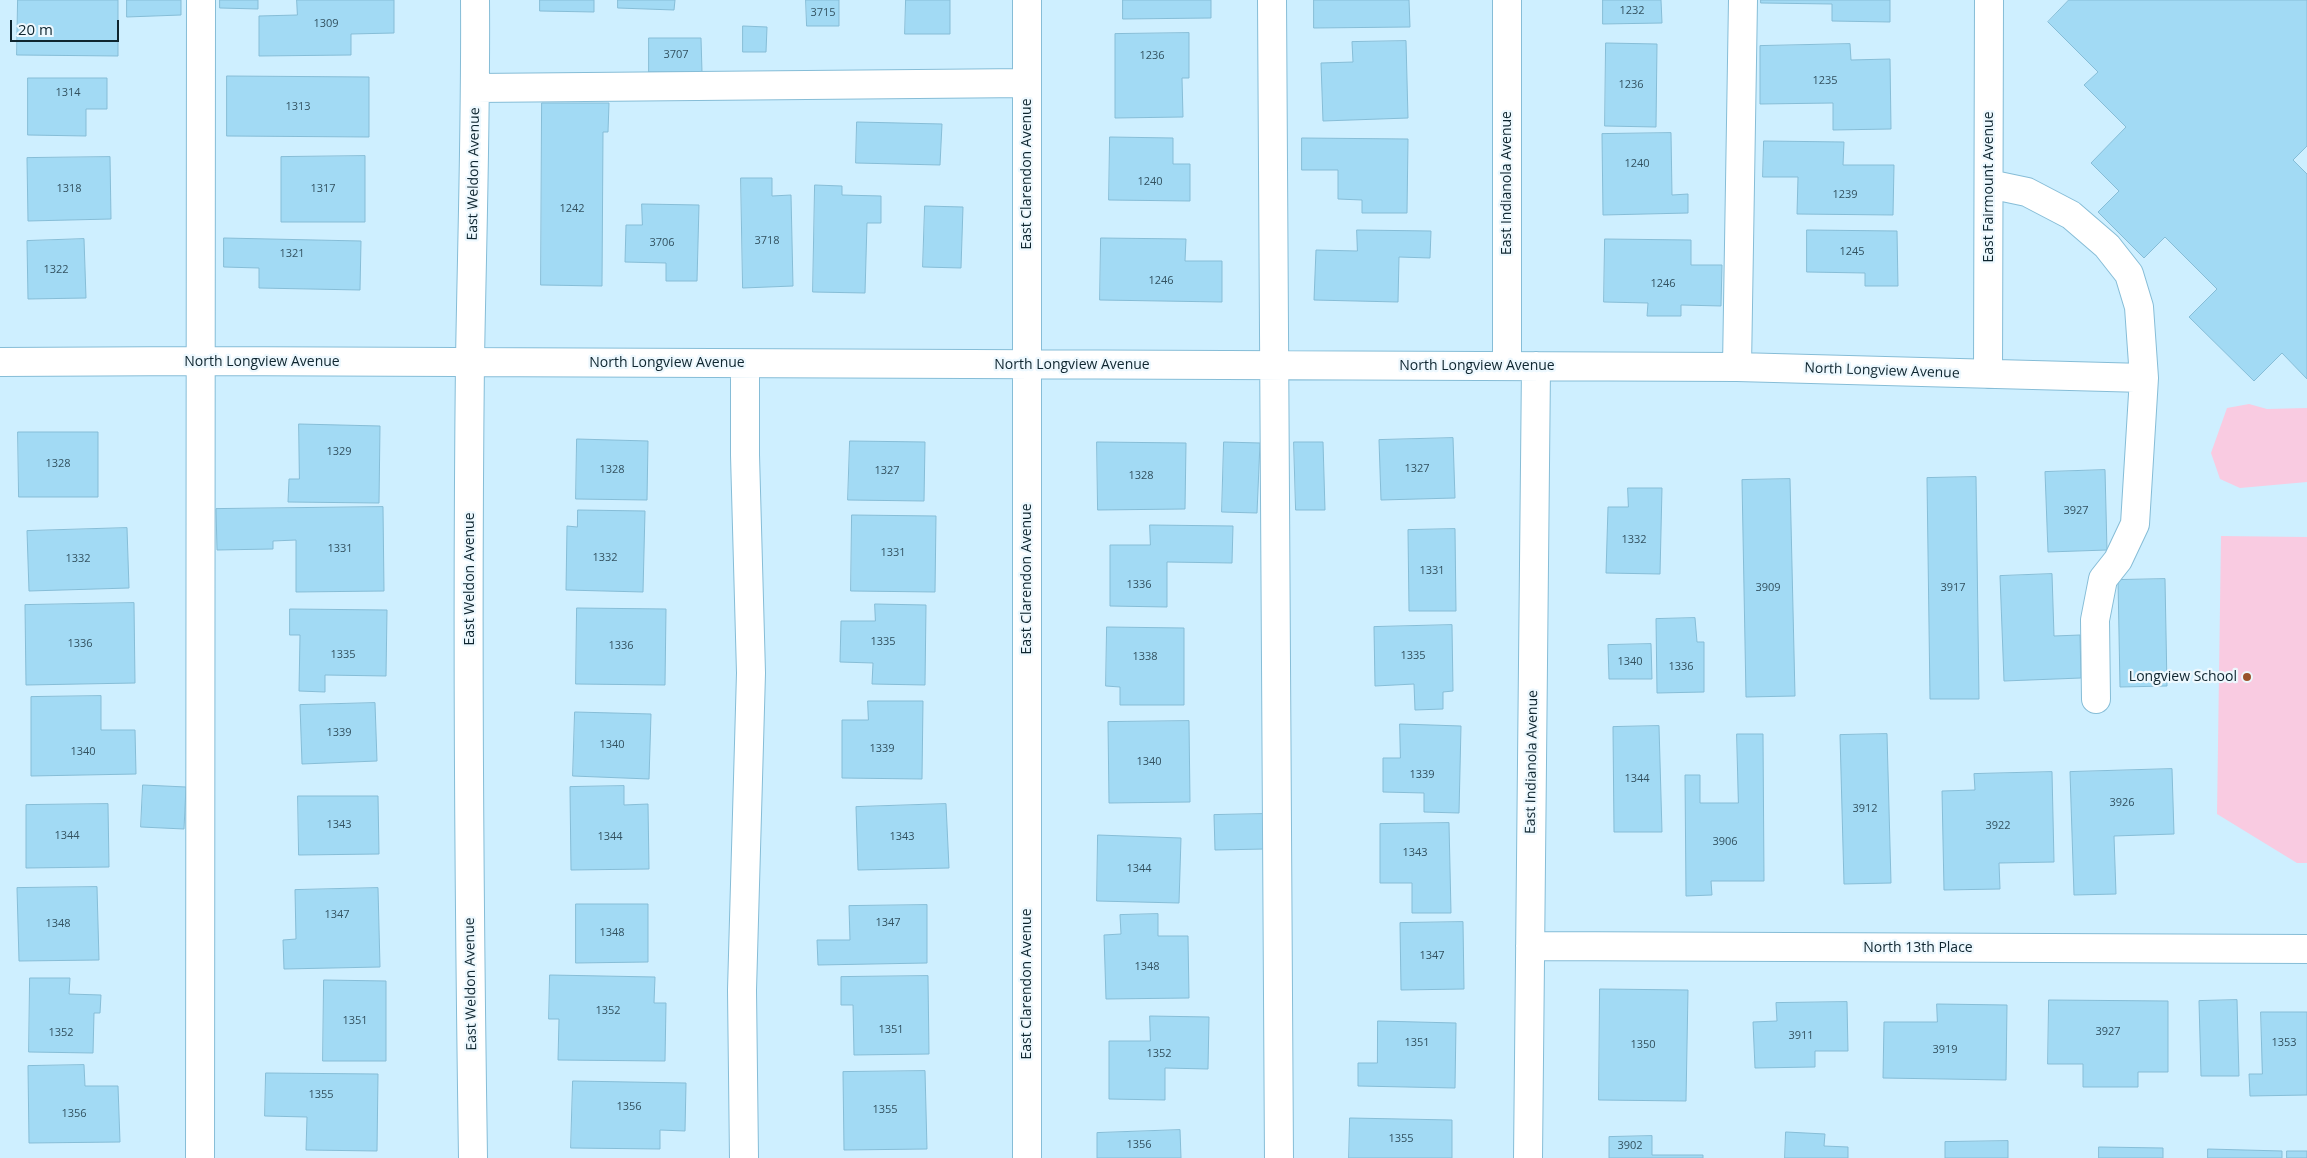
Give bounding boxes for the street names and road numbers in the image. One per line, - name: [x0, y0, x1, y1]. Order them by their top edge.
- street label: East Clarendon Avenue: [1019, 98, 1035, 250]
- street label: East Weldon Avenue: [464, 107, 484, 241]
- street label: East Indianola Avenue: [1499, 111, 1515, 255]
- street label: East Fairmount Avenue: [1981, 111, 1997, 263]
- street label: North Longview Avenue: [184, 354, 340, 370]
- street label: North Longview Avenue: [589, 355, 745, 371]
- street label: North Longview Avenue: [994, 357, 1150, 373]
- street label: North Longview Avenue: [1399, 358, 1555, 374]
- street label: North Longview Avenue: [1804, 360, 1960, 382]
- street label: East Clarendon Avenue: [1019, 503, 1035, 655]
- street label: East Weldon Avenue: [462, 512, 478, 646]
- street label: East Indianola Avenue: [1522, 690, 1542, 834]
- street label: East Clarendon Avenue: [1019, 908, 1035, 1060]
- street label: East Weldon Avenue: [461, 917, 481, 1051]
- street label: North 13th Place: [1863, 940, 1973, 956]

